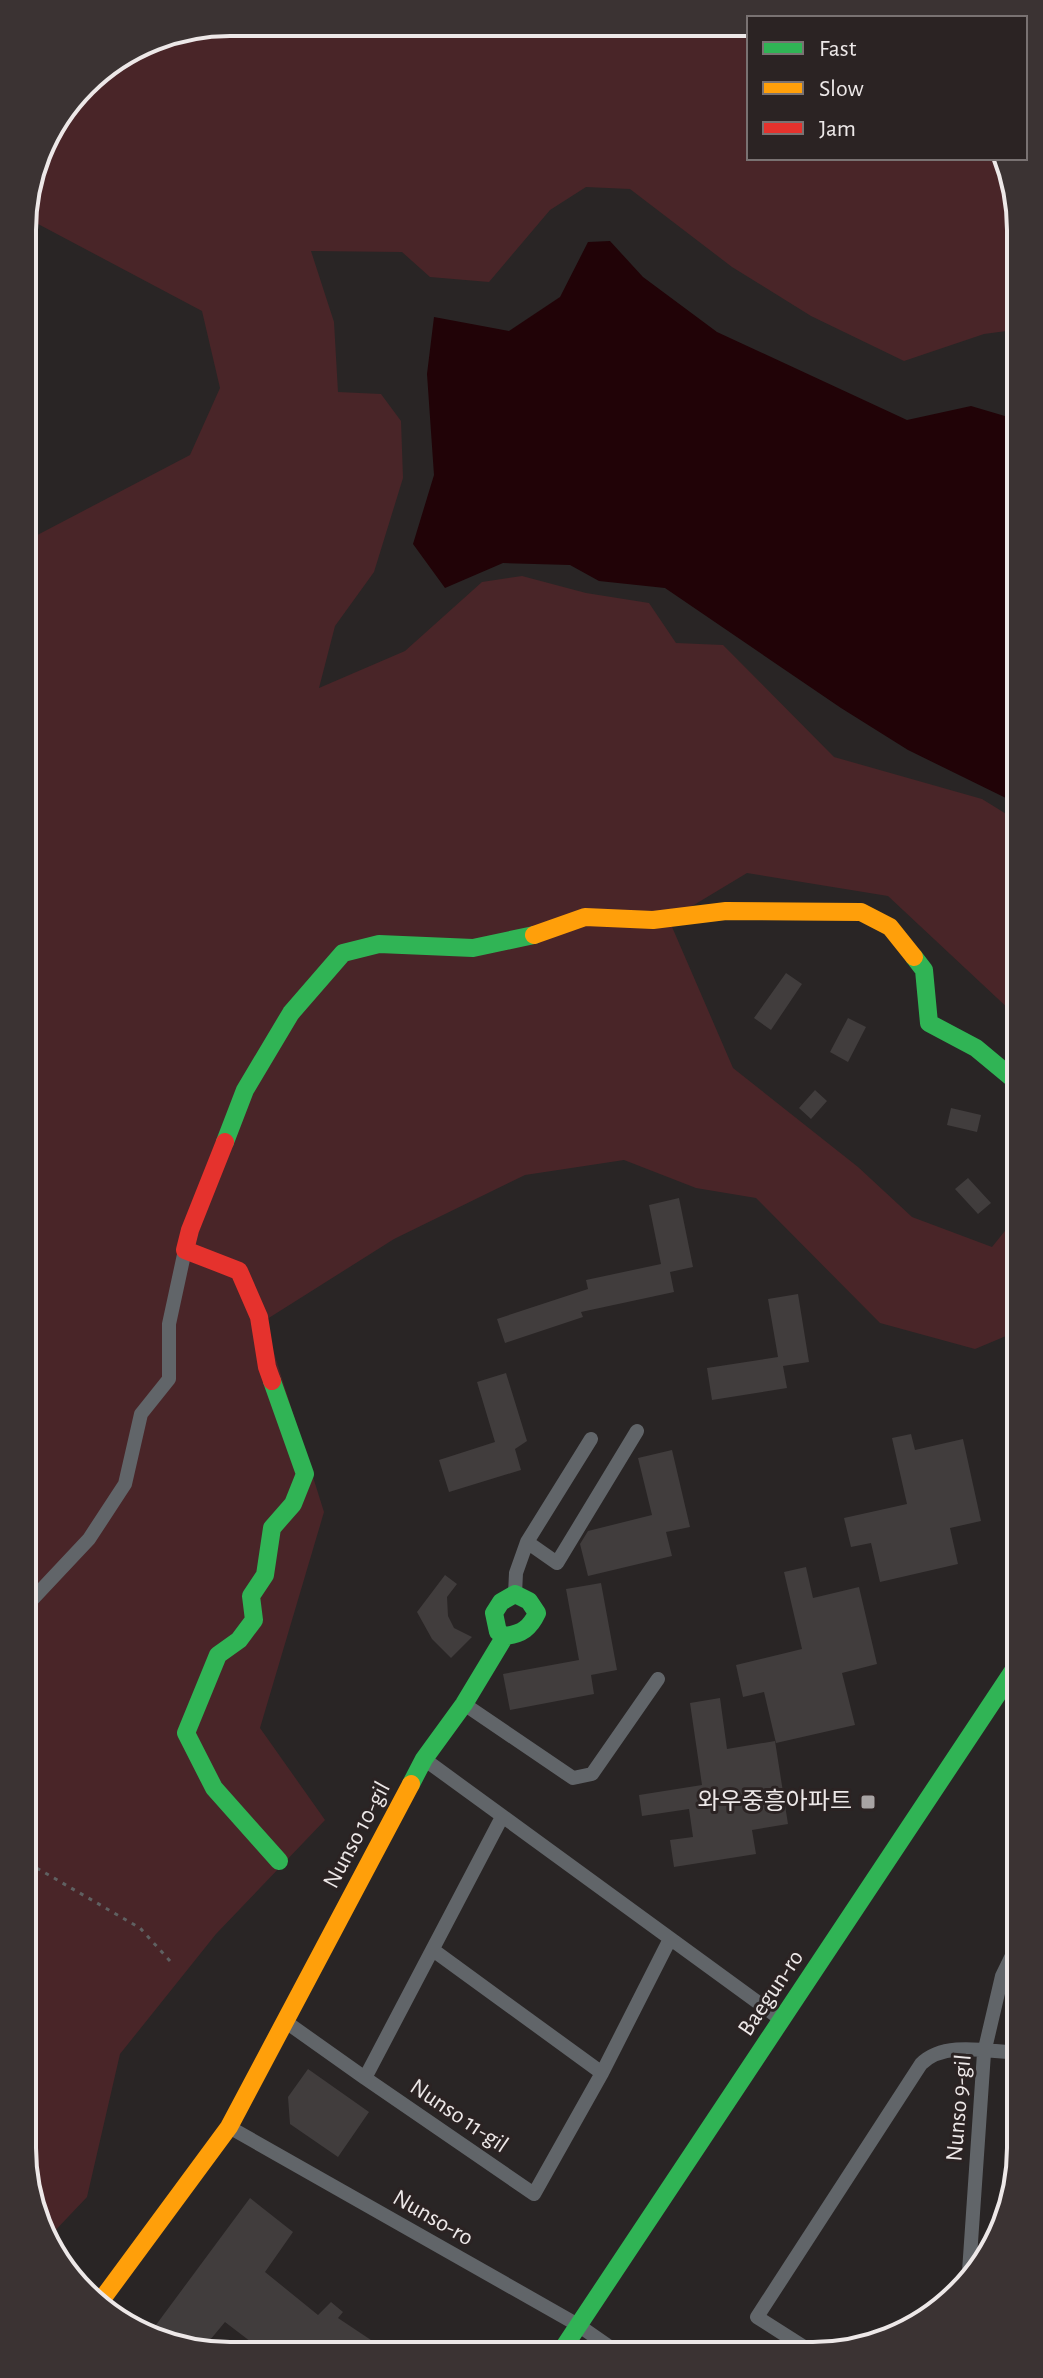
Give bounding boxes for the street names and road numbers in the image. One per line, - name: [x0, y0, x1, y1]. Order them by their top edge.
- street label: Nunso 10-gil: [319, 1778, 395, 1892]
- street label: Baegun-ro: [734, 1946, 808, 2040]
- street label: Nunso 9-gil: [942, 2054, 976, 2162]
- street label: Nunso 11-gil: [406, 2075, 512, 2157]
- street label: Nunso-ro: [389, 2186, 477, 2250]

